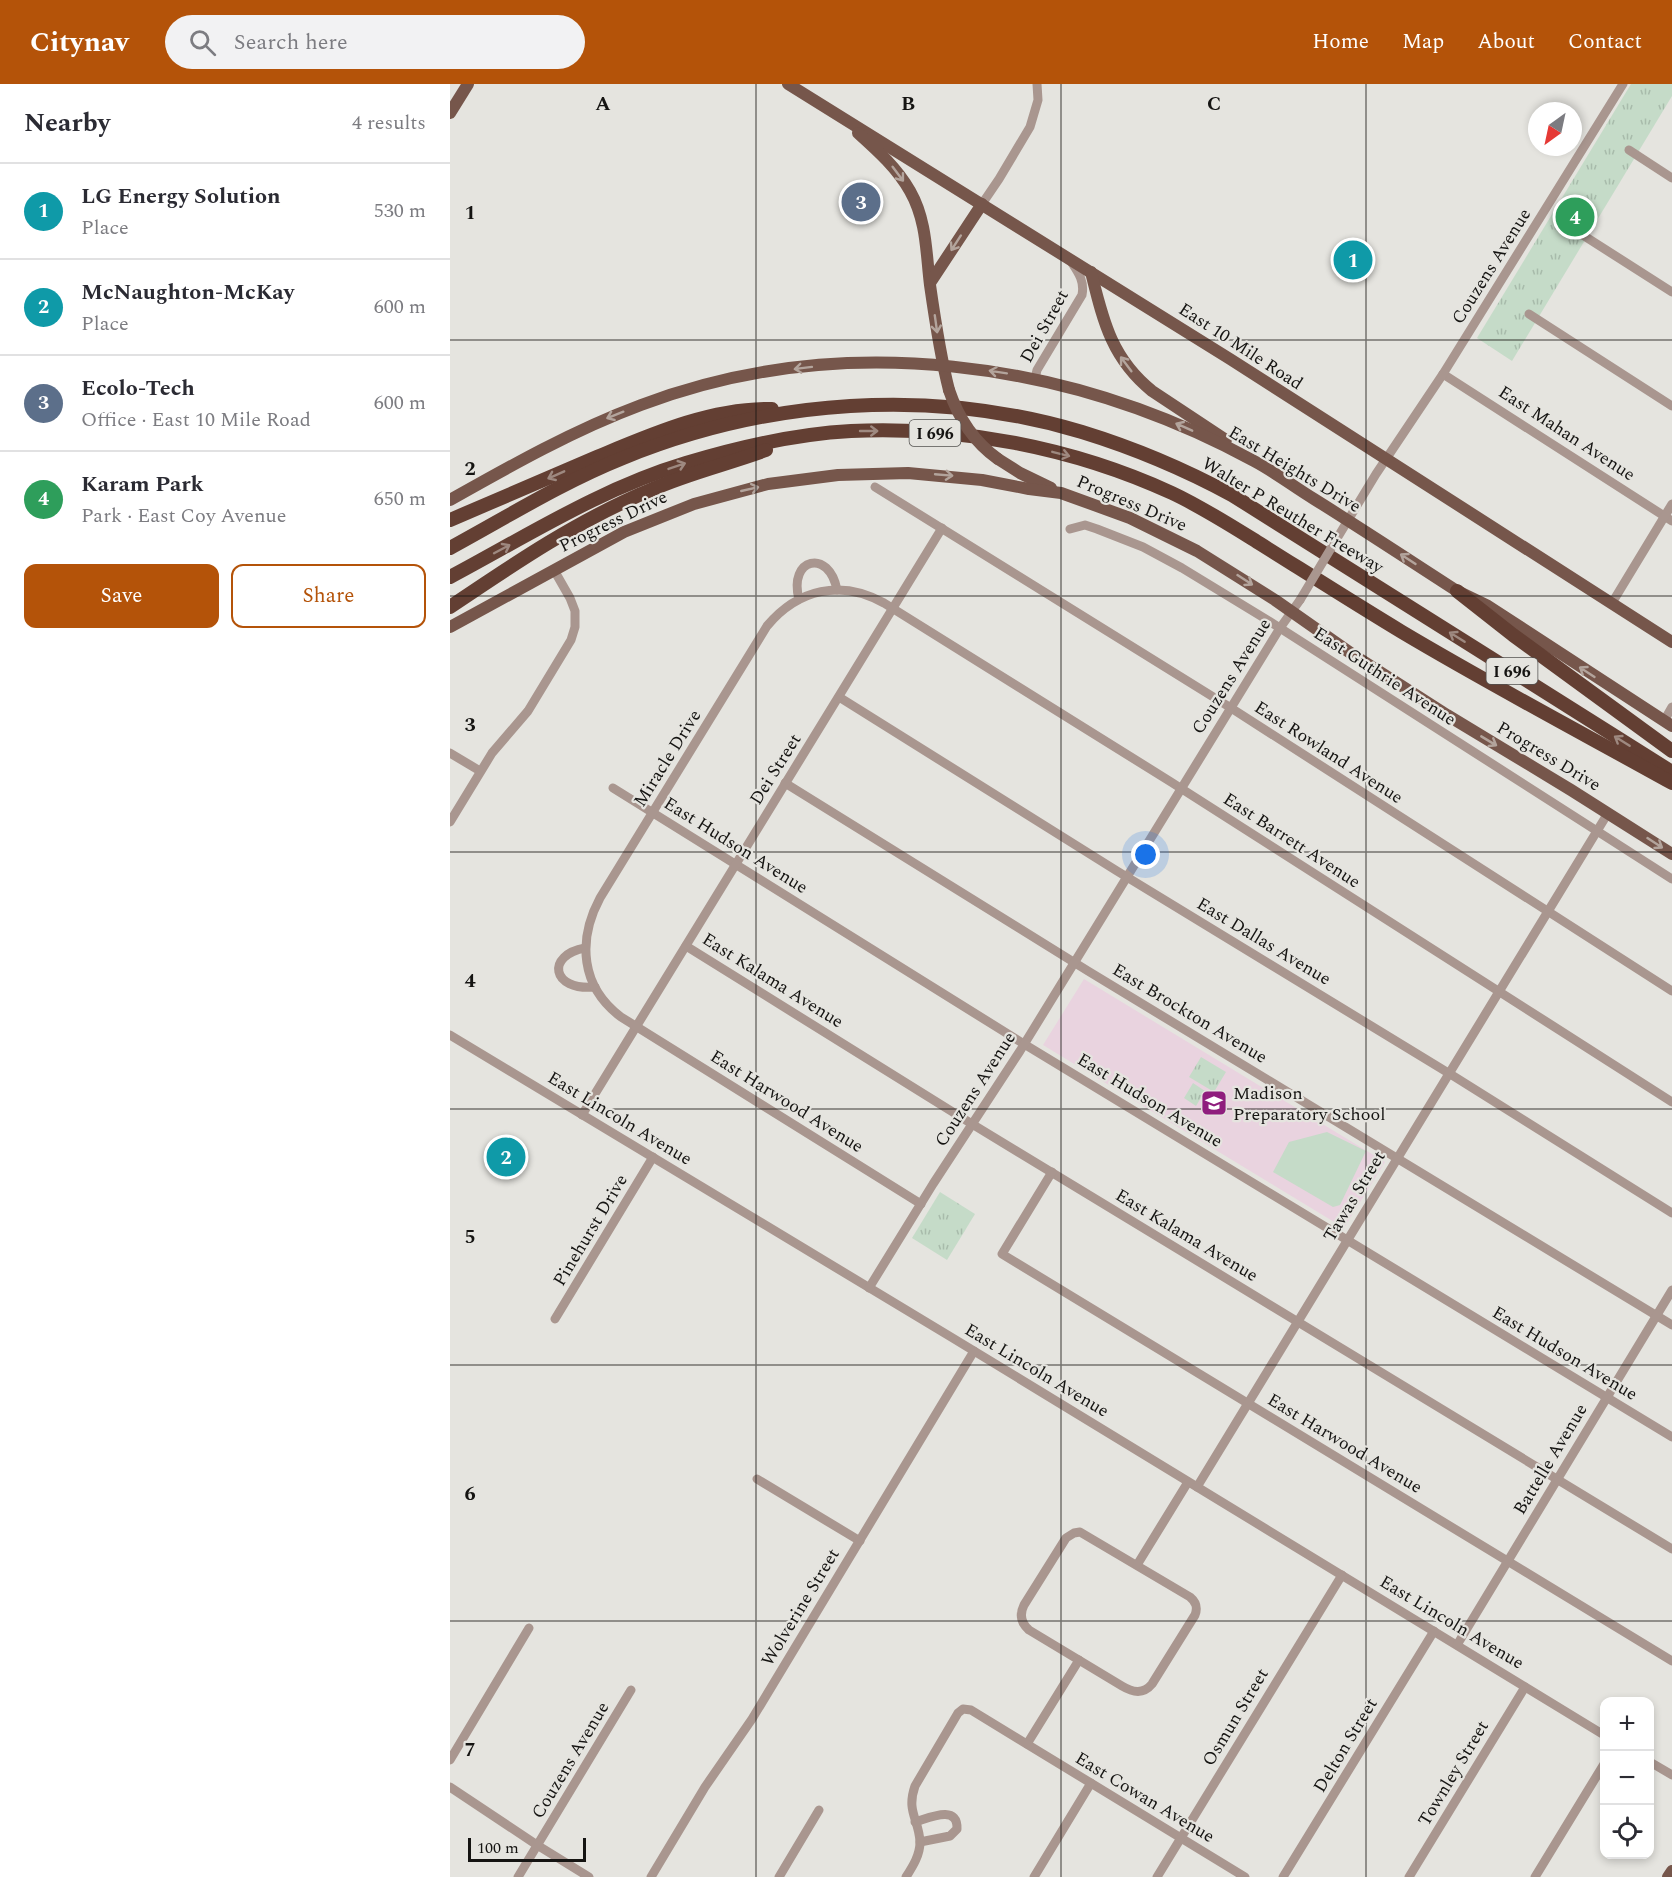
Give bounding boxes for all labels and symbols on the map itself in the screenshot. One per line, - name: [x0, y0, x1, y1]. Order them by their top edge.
- text: A: [595, 89, 611, 119]
- text: B: [901, 89, 915, 119]
- text: C: [1207, 89, 1221, 119]
- north arrow: [1528, 102, 1582, 156]
- one-way arrow: [892, 165, 904, 181]
- pin: 3: [842, 180, 880, 224]
- pin: 4: [1556, 194, 1594, 240]
- text: 1: [464, 198, 476, 228]
- street label: Couzens Avenue: [1445, 203, 1538, 330]
- one-way arrow: [949, 234, 961, 251]
- pin: 1: [1334, 238, 1372, 282]
- street label: Dei Street: [1013, 285, 1076, 368]
- street label: East 10 Mile Road: [1173, 296, 1308, 397]
- one-way arrow: [931, 314, 942, 334]
- one-way arrow: [1120, 357, 1132, 373]
- one-way arrow: [794, 362, 814, 373]
- one-way arrow: [988, 367, 1008, 378]
- street label: East Mahan Avenue: [1493, 379, 1641, 488]
- one-way arrow: [606, 410, 625, 421]
- street label: East Heights Drive: [1223, 419, 1366, 520]
- road number: I 696: [910, 420, 960, 446]
- one-way arrow: [1176, 421, 1194, 433]
- one-way arrow: [858, 425, 878, 437]
- one-way arrow: [1052, 448, 1071, 460]
- street label: Walter P Reuther Freeway: [1197, 450, 1390, 581]
- text: 2: [464, 454, 476, 484]
- one-way arrow: [667, 459, 686, 470]
- street label: Progress Drive: [1072, 468, 1191, 539]
- one-way arrow: [547, 469, 565, 481]
- one-way arrow: [933, 470, 953, 481]
- one-way arrow: [740, 482, 759, 494]
- street label: Progress Drive: [554, 484, 672, 559]
- one-way arrow: [492, 543, 510, 554]
- one-way arrow: [1400, 553, 1417, 565]
- one-way arrow: [1236, 574, 1253, 587]
- street label: Couzens Avenue: [1185, 613, 1278, 740]
- street label: East Guthrie Avenue: [1308, 620, 1461, 733]
- one-way arrow: [1449, 630, 1466, 643]
- road number: I 696: [1486, 658, 1538, 684]
- one-way arrow: [1579, 665, 1596, 678]
- street label: East Rowland Avenue: [1249, 694, 1409, 811]
- street label: Miracle Drive: [627, 704, 708, 812]
- text: 3: [464, 710, 476, 740]
- street label: Progress Drive: [1491, 715, 1606, 798]
- street label: Dei Street: [743, 728, 808, 810]
- one-way arrow: [1614, 734, 1631, 747]
- one-way arrow: [1480, 735, 1497, 747]
- street label: East Barrett Avenue: [1218, 786, 1366, 895]
- street label: East Hudson Avenue: [658, 790, 813, 901]
- one-way arrow: [1646, 838, 1663, 850]
- your location: [1131, 840, 1160, 869]
- street label: East Dallas Avenue: [1191, 891, 1336, 992]
- street label: East Kalama Avenue: [697, 926, 849, 1035]
- street label: East Brockton Avenue: [1107, 956, 1272, 1070]
- text: 4: [464, 966, 476, 996]
- street label: Couzens Avenue: [928, 1026, 1023, 1152]
- street label: East Harwood Avenue: [705, 1043, 869, 1160]
- street label: East Hudson Avenue: [1072, 1046, 1228, 1155]
- street label: East Lincoln Avenue: [542, 1064, 697, 1172]
- place label: Madison Preparatory School: [1233, 1080, 1386, 1128]
- school or university icon: Madison Preparatory School: [1199, 1088, 1229, 1118]
- pin: 2: [486, 1134, 526, 1180]
- street label: Tawas Street: [1317, 1146, 1392, 1247]
- street label: Pinehurst Drive: [546, 1169, 635, 1291]
- street label: East Kalama Avenue: [1110, 1182, 1263, 1289]
- text: 5: [464, 1222, 476, 1252]
- street label: East Hudson Avenue: [1487, 1299, 1643, 1408]
- street label: East Lincoln Avenue: [959, 1316, 1114, 1424]
- street label: East Harwood Avenue: [1262, 1386, 1427, 1501]
- street label: Battelle Avenue: [1507, 1399, 1594, 1520]
- text: 6: [464, 1479, 476, 1509]
- street label: Wolverine Street: [755, 1543, 846, 1671]
- street label: East Lincoln Avenue: [1374, 1568, 1529, 1676]
- street label: Osmun Street: [1196, 1663, 1275, 1771]
- street label: Delton Street: [1306, 1693, 1384, 1798]
- street label: Couzens Avenue: [525, 1697, 616, 1824]
- street label: Townley Street: [1411, 1715, 1496, 1831]
- text: 7: [464, 1735, 476, 1765]
- street label: East Cowan Avenue: [1070, 1745, 1220, 1850]
- scale bar: [468, 1835, 586, 1862]

